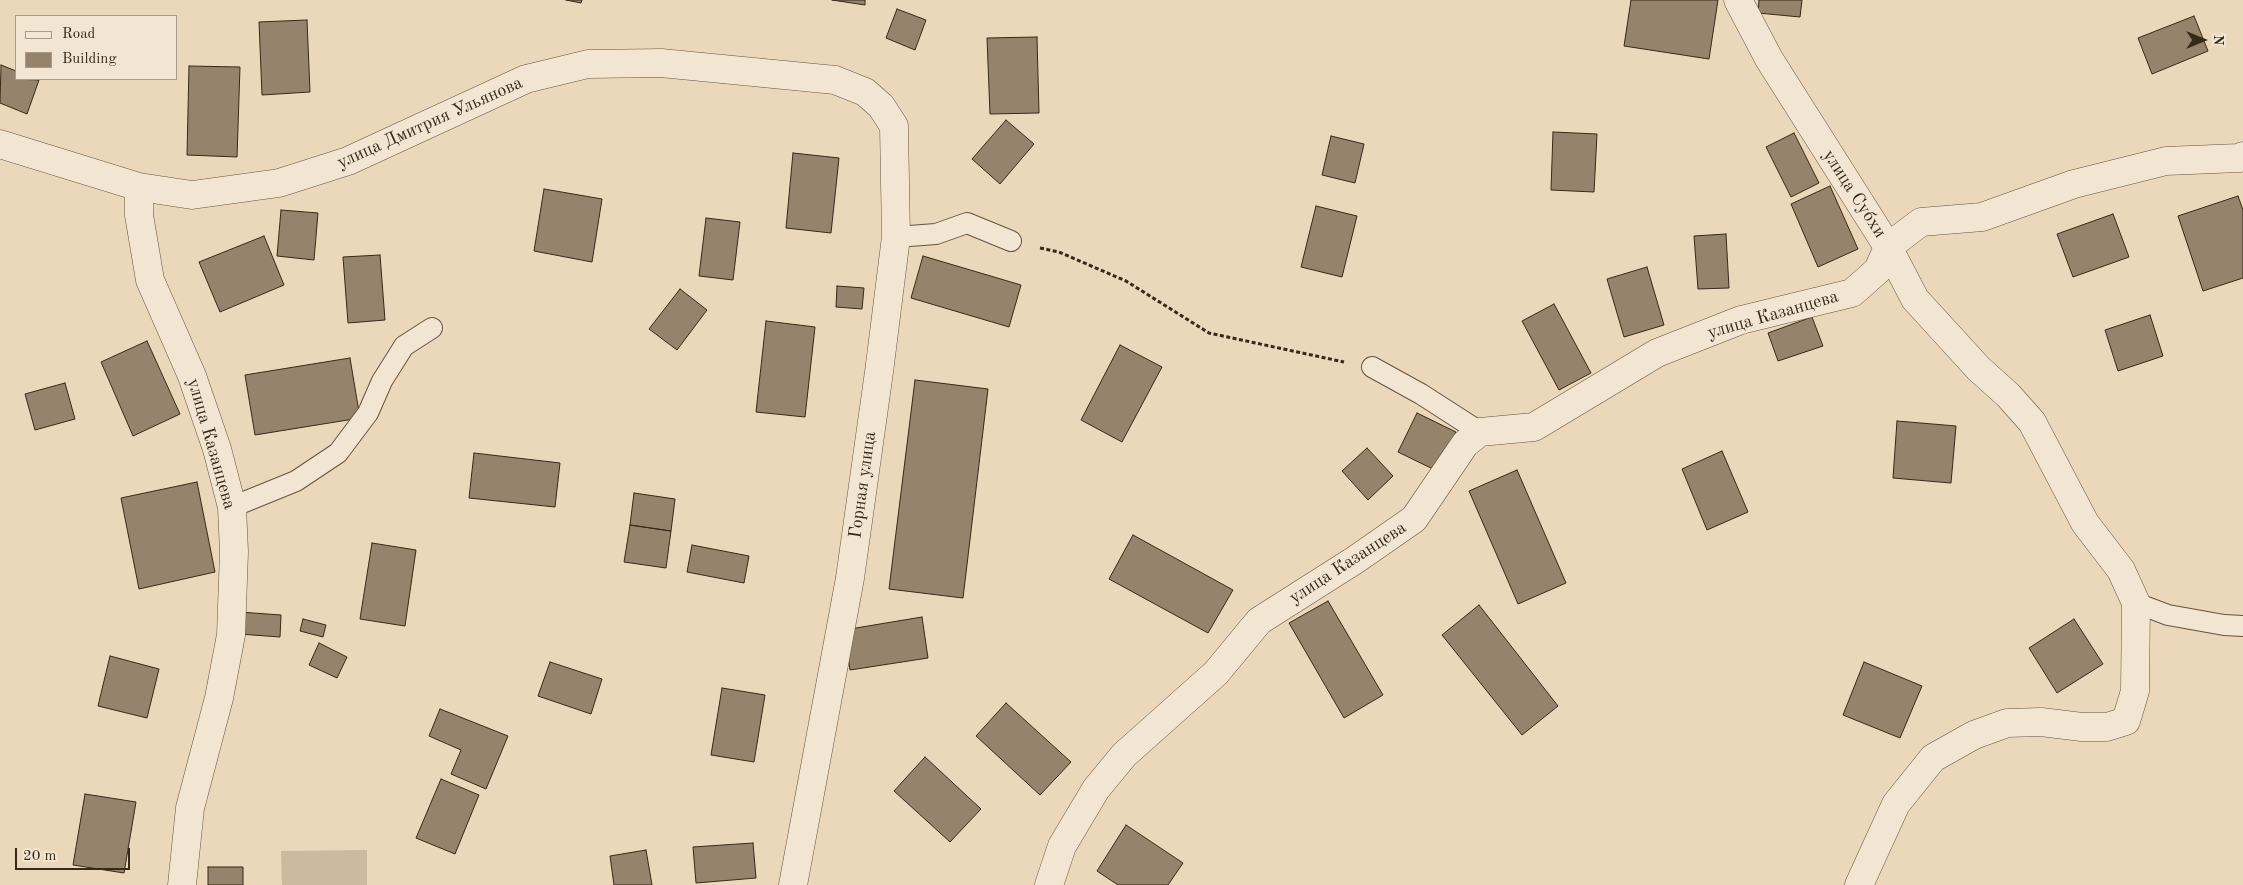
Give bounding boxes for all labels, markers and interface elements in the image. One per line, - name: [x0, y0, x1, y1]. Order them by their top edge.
- legend: [15, 15, 178, 80]
- north arrow: [2178, 15, 2228, 65]
- text: Road: [62, 27, 95, 42]
- text: N: [2211, 35, 2225, 45]
- text: Building: [62, 52, 117, 67]
- street label: улица Дмитрия Ульянова: [334, 72, 526, 174]
- street label: улица Субхи: [1818, 146, 1890, 242]
- street label: улица Казанцева: [1705, 286, 1841, 344]
- street label: улица Казанцева: [182, 376, 240, 512]
- street label: Горная улица: [845, 430, 881, 540]
- street label: улица Казанцева: [1285, 517, 1411, 609]
- scale bar: [18, 838, 132, 870]
- text: 20 m: [23, 849, 57, 864]

